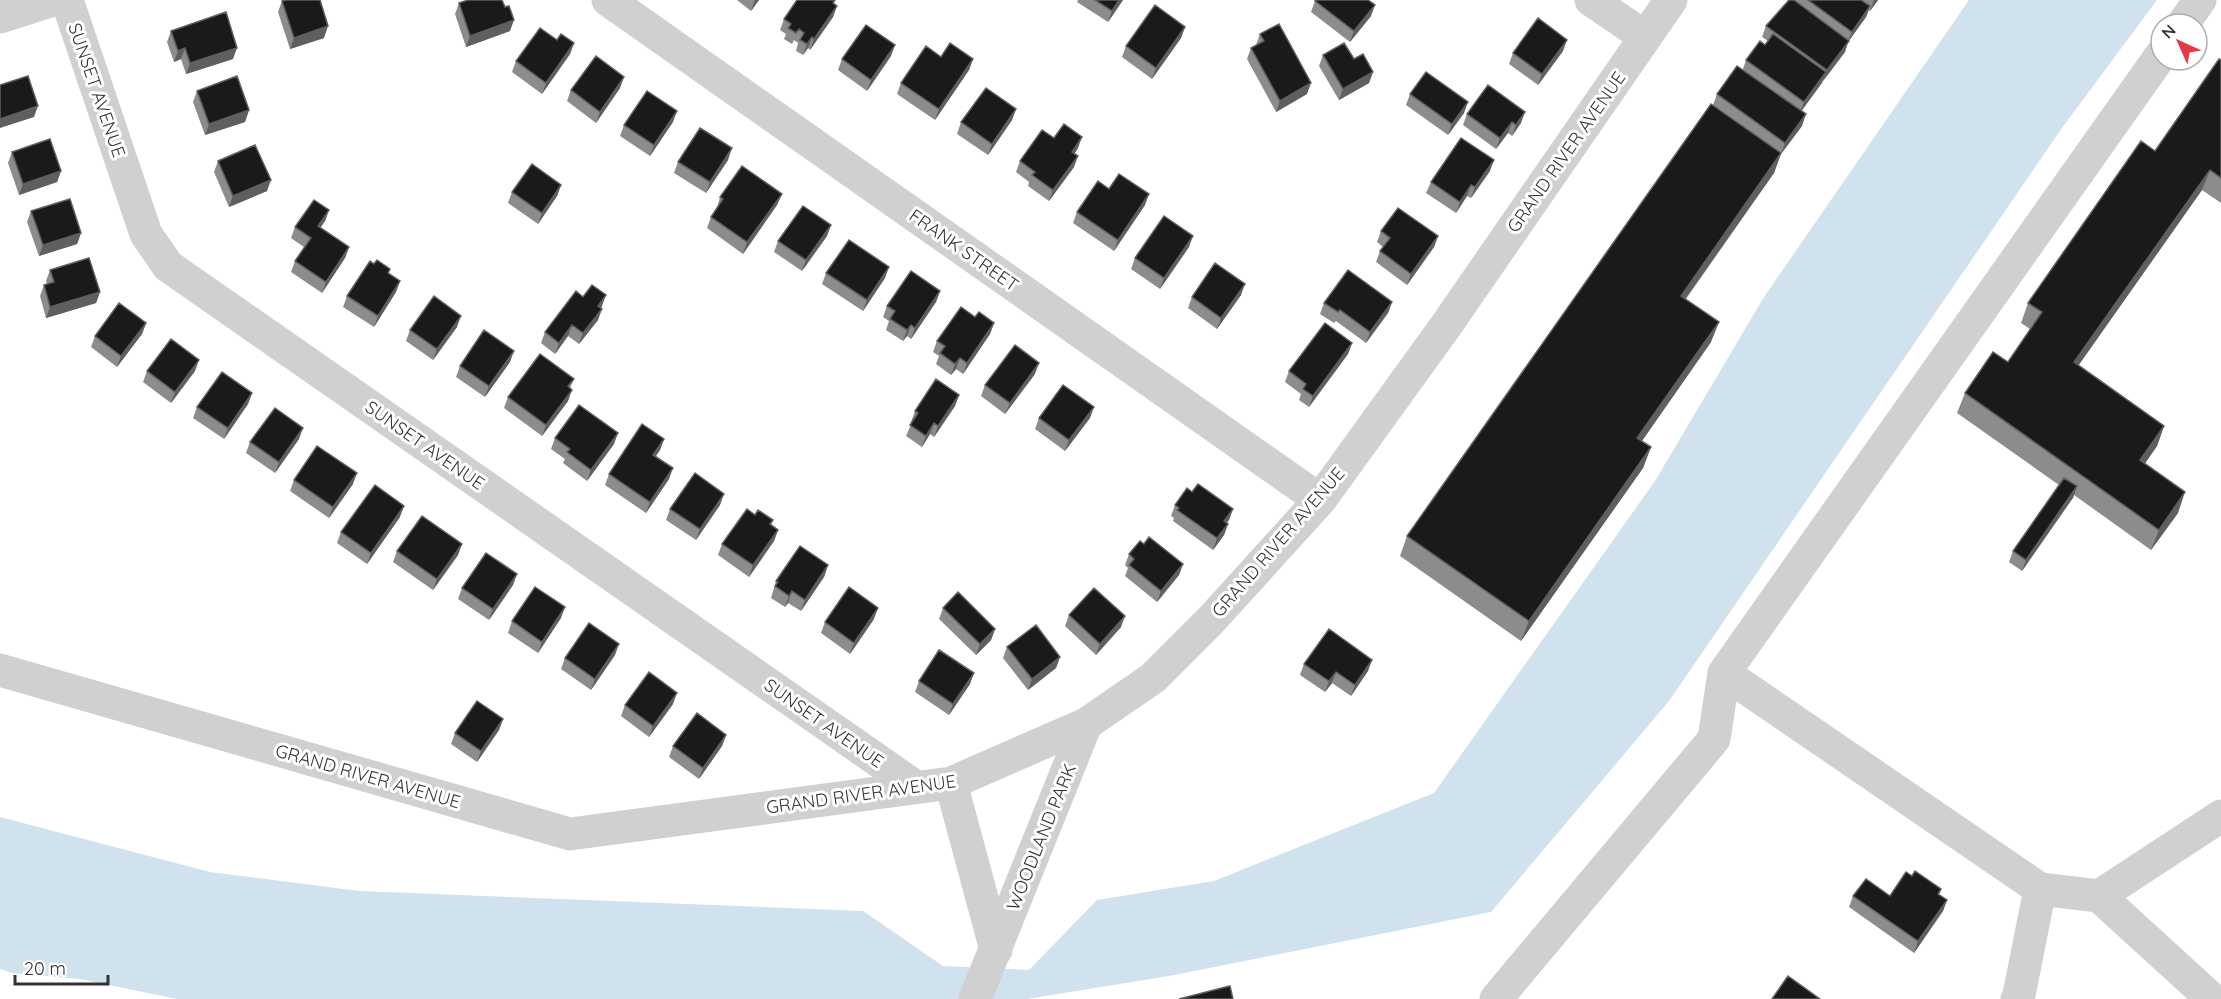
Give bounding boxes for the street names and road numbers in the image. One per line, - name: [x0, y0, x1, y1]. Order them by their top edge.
- street label: SUNSET AVENUE: [63, 20, 131, 160]
- street label: GRAND RIVER AVENUE: [1502, 67, 1630, 237]
- street label: FRANK STREET: [905, 204, 1023, 296]
- street label: SUNSET AVENUE: [361, 395, 489, 495]
- street label: GRAND RIVER AVENUE: [1207, 462, 1349, 622]
- street label: SUNSET AVENUE: [760, 673, 888, 773]
- street label: GRAND RIVER AVENUE: [273, 739, 463, 813]
- street label: WOODLAND PARK: [1001, 760, 1081, 914]
- street label: GRAND RIVER AVENUE: [765, 769, 957, 819]

